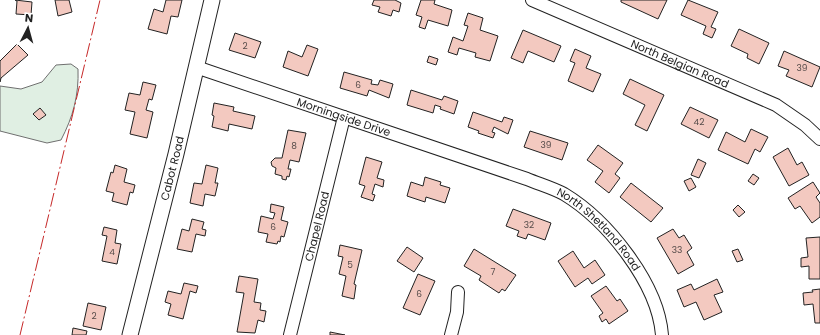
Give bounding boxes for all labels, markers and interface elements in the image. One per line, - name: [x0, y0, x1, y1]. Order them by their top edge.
- north arrow: [8, 8, 48, 48]
- text: N: [24, 10, 34, 26]
- street label: North Belgian Road: [628, 35, 731, 92]
- house number: 2: [242, 40, 248, 52]
- house number: 39: [797, 62, 808, 74]
- house number: 6: [355, 79, 361, 91]
- street label: Morningside Drive: [295, 94, 393, 140]
- house number: 42: [694, 116, 704, 128]
- street label: Cabot Road: [156, 134, 188, 202]
- house number: 39: [541, 139, 552, 151]
- house number: 8: [291, 140, 297, 152]
- street label: North Shetland Road: [554, 184, 644, 274]
- street label: Chapel Road: [301, 190, 333, 263]
- house number: 32: [524, 219, 534, 231]
- house number: 6: [270, 221, 276, 233]
- house number: 33: [672, 244, 682, 256]
- house number: 4: [109, 246, 115, 258]
- house number: 5: [347, 259, 353, 271]
- house number: 7: [491, 266, 496, 278]
- house number: 6: [416, 288, 422, 300]
- house number: 2: [91, 310, 97, 322]

